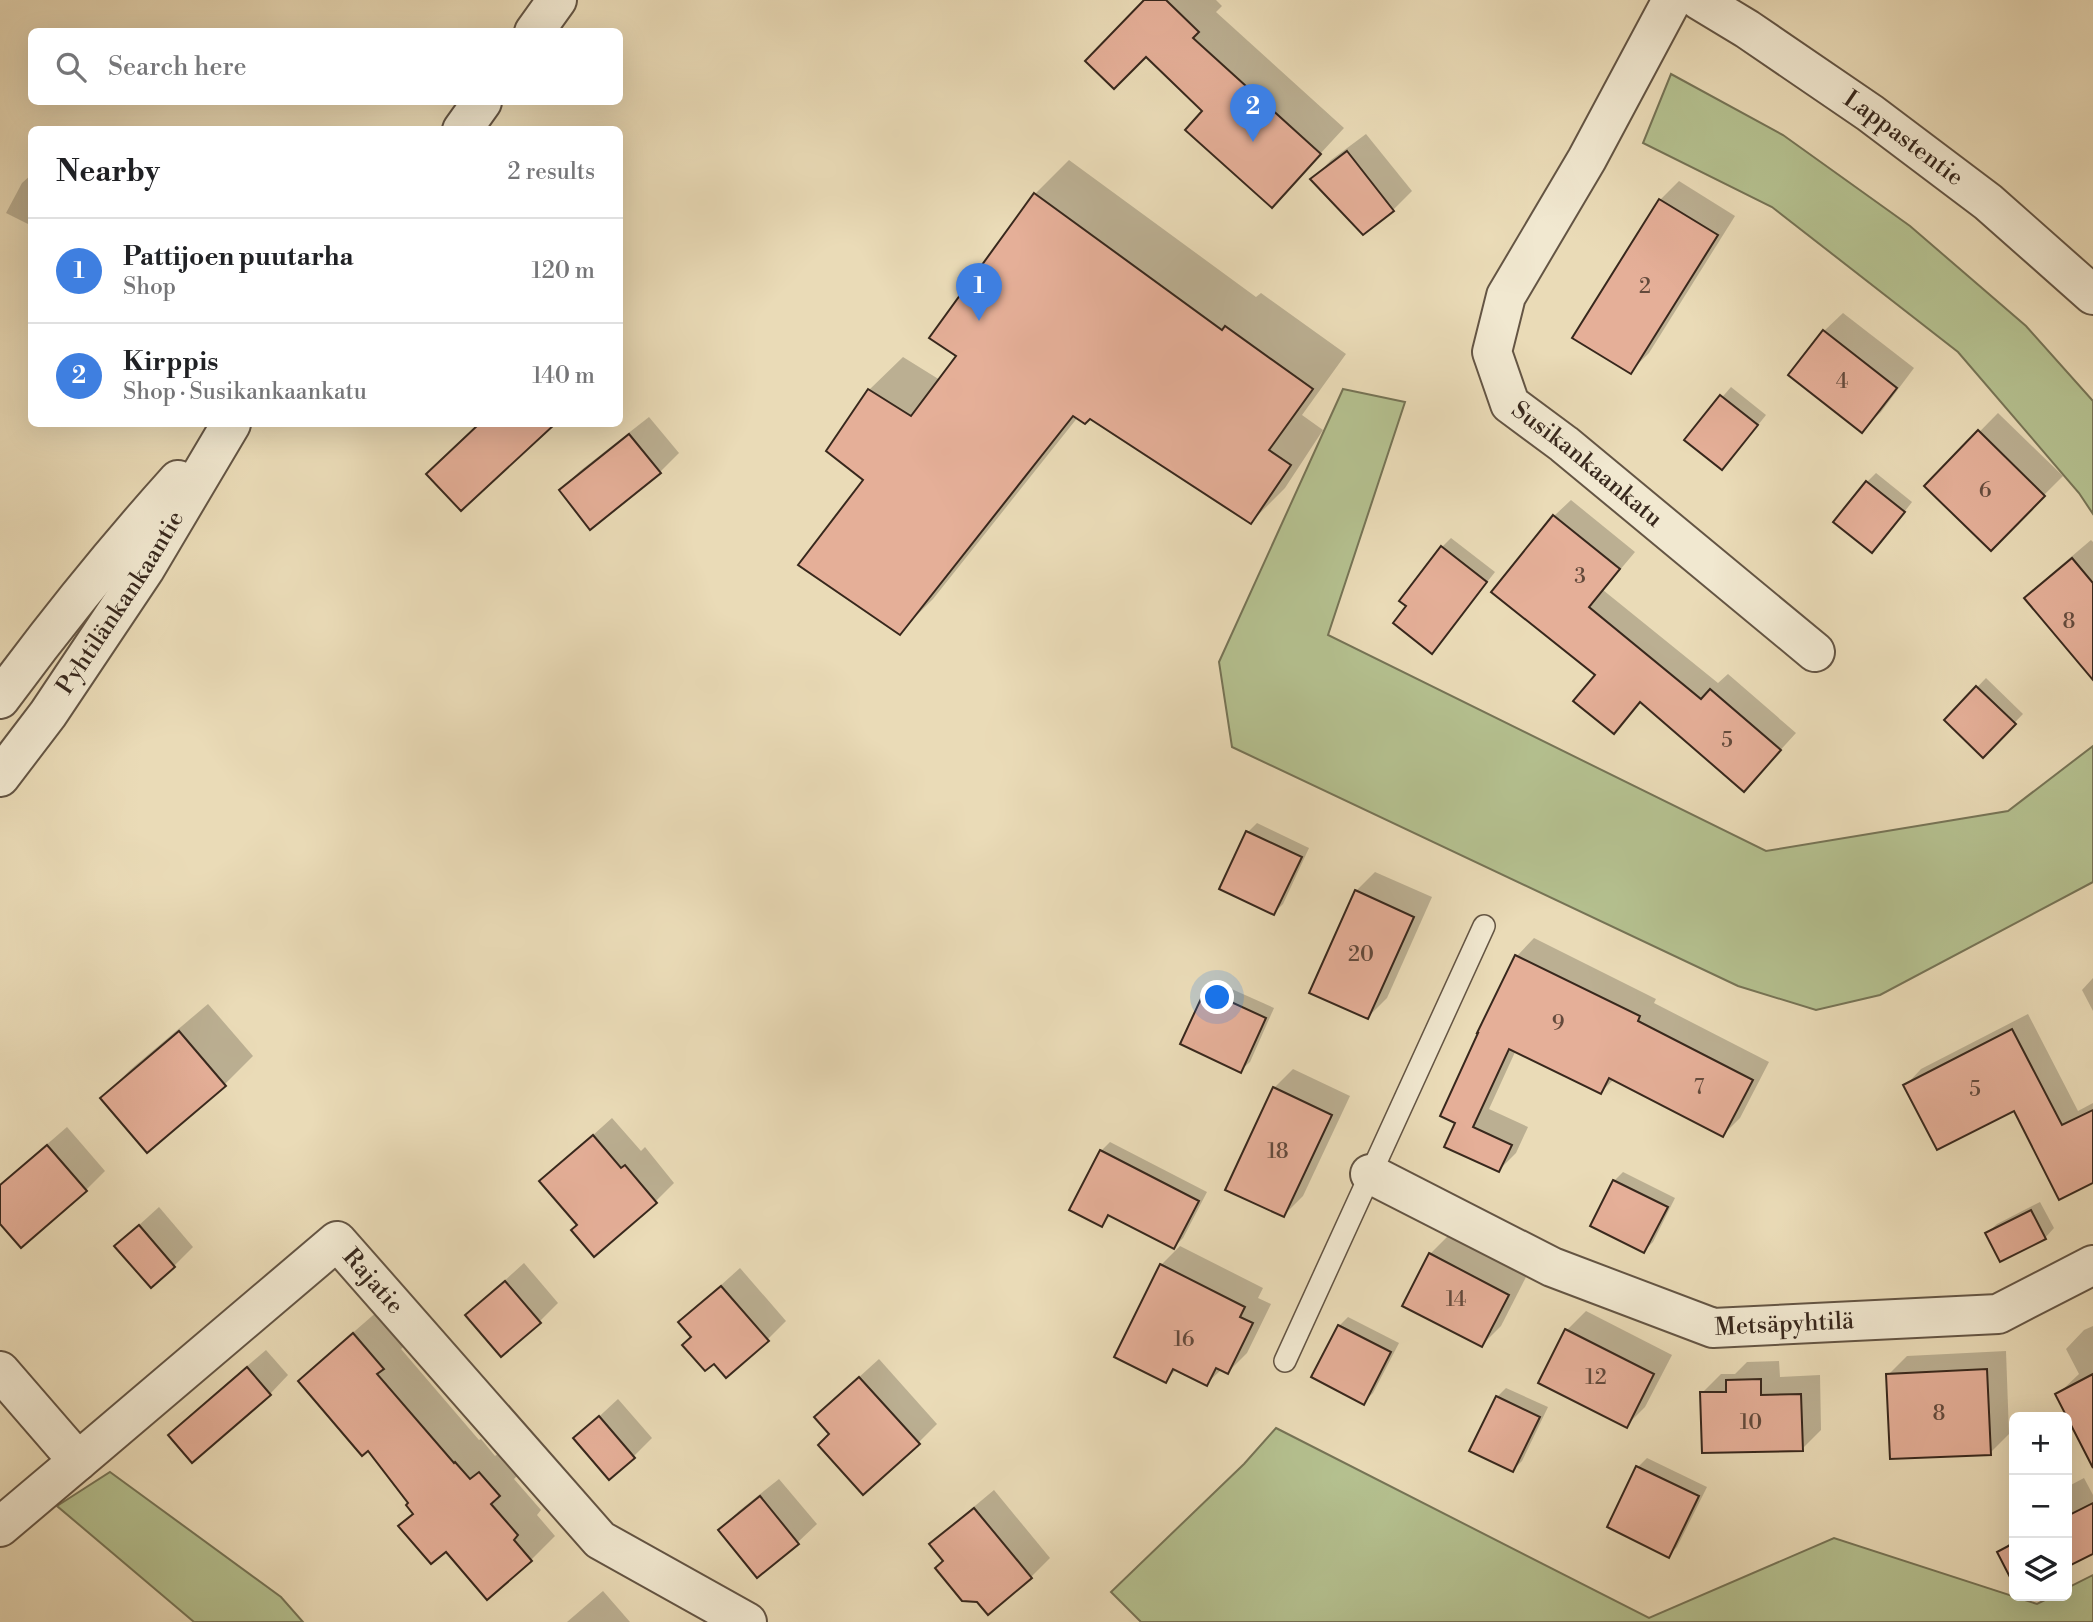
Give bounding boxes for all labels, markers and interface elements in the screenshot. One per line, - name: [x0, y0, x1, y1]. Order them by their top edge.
- search box: [28, 28, 623, 105]
- icon: search: [52, 48, 90, 86]
- text: Search here: [108, 51, 247, 83]
- pin: 2: [1230, 84, 1276, 142]
- street label: Lappastentie: [1838, 84, 1969, 193]
- text: Nearby: [56, 153, 160, 191]
- text: 2 results: [508, 158, 595, 186]
- text: Pattijoen puutarha: [123, 241, 354, 273]
- text: 1: [73, 257, 85, 285]
- text: 120 m: [531, 257, 595, 285]
- pin: 1: [956, 263, 1002, 321]
- text: Shop: [123, 273, 176, 301]
- house number: 2: [1639, 274, 1651, 300]
- text: Kirppis: [123, 346, 218, 378]
- text: 2: [72, 362, 86, 390]
- text: 140 m: [532, 362, 595, 390]
- house number: 4: [1836, 369, 1848, 395]
- text: Shop · Susikankaankatu: [123, 378, 367, 406]
- street label: Susikankaankatu: [1505, 395, 1669, 534]
- house number: 6: [1979, 478, 1992, 504]
- street label: Pyhtilänkankaantie: [50, 506, 191, 700]
- house number: 3: [1574, 564, 1586, 590]
- house number: 8: [2063, 609, 2075, 635]
- house number: 5: [1721, 728, 1733, 754]
- house number: 20: [1348, 942, 1374, 968]
- your location: [1200, 980, 1234, 1014]
- house number: 9: [1552, 1011, 1564, 1037]
- house number: 7: [1694, 1075, 1705, 1101]
- house number: 5: [1969, 1077, 1981, 1103]
- house number: 18: [1267, 1139, 1289, 1165]
- street label: Rajatie: [336, 1243, 410, 1321]
- house number: 14: [1446, 1287, 1466, 1313]
- street label: Metsäpyhtilä: [1714, 1306, 1856, 1343]
- house number: 16: [1173, 1327, 1195, 1353]
- house number: 12: [1585, 1365, 1607, 1391]
- house number: 8: [1933, 1401, 1945, 1427]
- house number: 10: [1740, 1410, 1762, 1436]
- map controls: [2009, 1412, 2072, 1601]
- button: +: [2009, 1412, 2072, 1475]
- button: −: [2009, 1475, 2072, 1538]
- button: layers: [2009, 1538, 2072, 1601]

